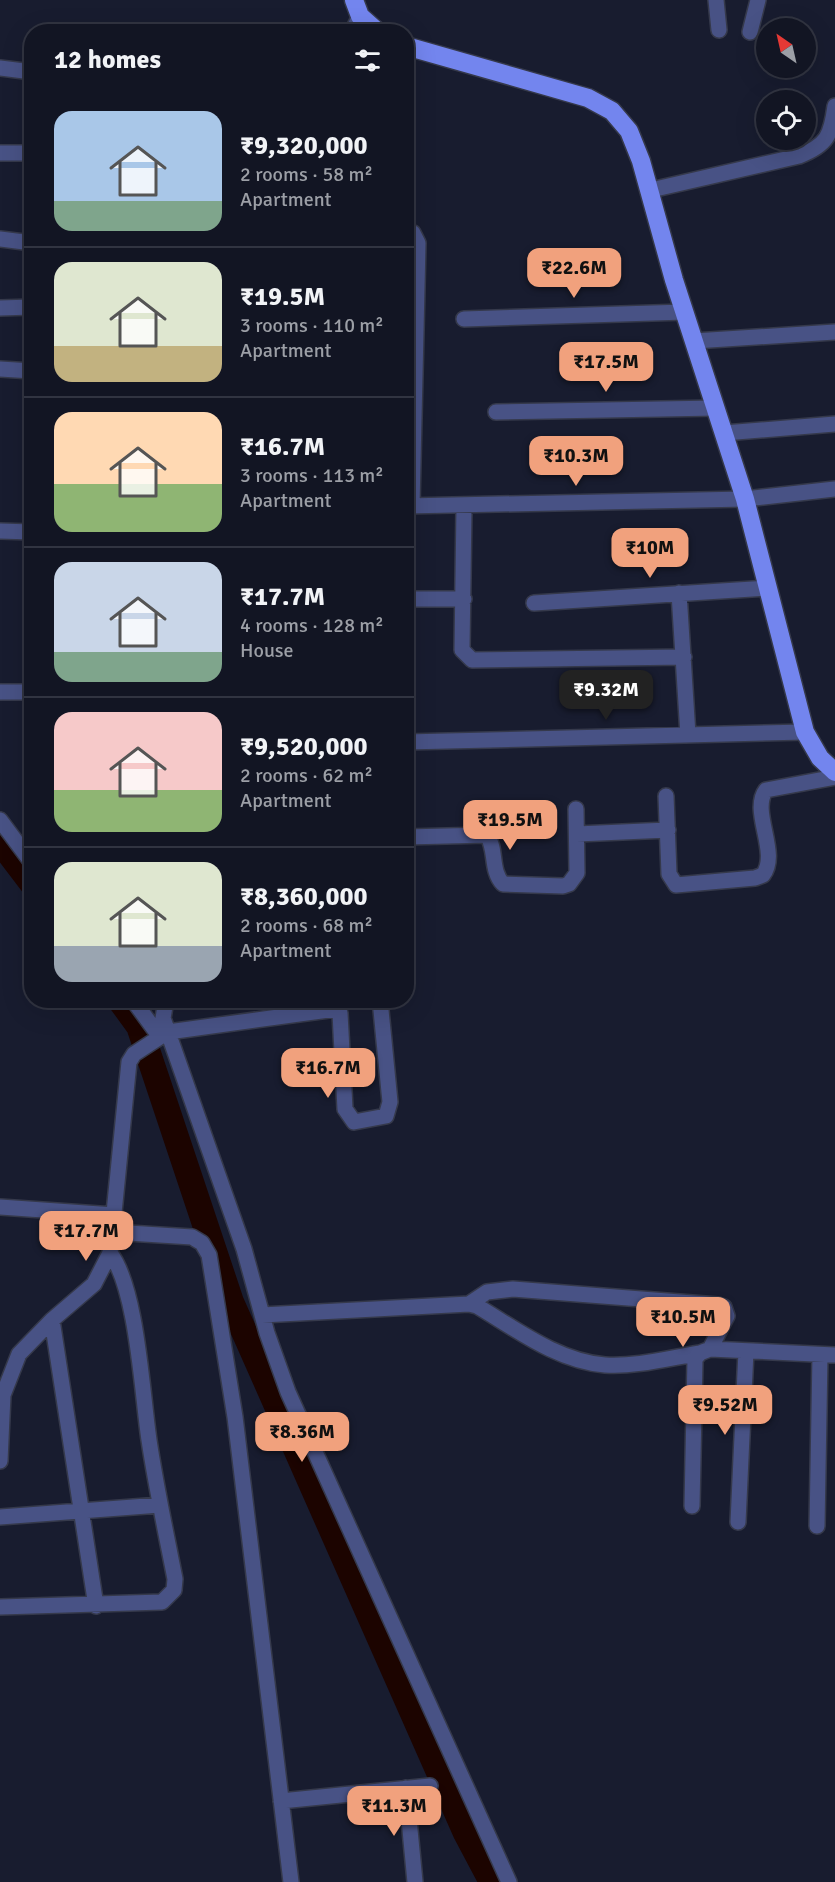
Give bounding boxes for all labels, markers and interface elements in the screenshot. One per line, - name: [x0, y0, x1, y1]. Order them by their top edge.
- north arrow: [756, 18, 816, 78]
- map controls: [756, 18, 816, 150]
- text: 12 homes: [54, 44, 161, 76]
- icon: filters: [351, 44, 384, 77]
- button: locate: [756, 90, 816, 150]
- text: ₹9,320,000: [240, 130, 368, 162]
- icon: home: [102, 135, 174, 207]
- text: 2 rooms · 58 m²: [240, 162, 373, 187]
- text: Apartment: [240, 187, 332, 212]
- pin: ₹22.6M: [525, 248, 623, 299]
- text: ₹22.6M: [541, 255, 607, 280]
- text: ₹19.5M: [240, 281, 325, 313]
- icon: home: [102, 286, 174, 358]
- text: 3 rooms · 110 m²: [240, 313, 384, 338]
- text: Apartment: [240, 338, 332, 363]
- pin: ₹17.5M: [557, 342, 655, 393]
- text: ₹17.5M: [573, 349, 639, 374]
- text: ₹16.7M: [240, 431, 325, 463]
- icon: home: [102, 436, 174, 508]
- pin: ₹10.3M: [527, 436, 625, 487]
- text: ₹10.3M: [543, 443, 609, 468]
- text: 3 rooms · 113 m²: [240, 463, 384, 488]
- text: Apartment: [240, 488, 332, 513]
- pin: ₹10M: [614, 528, 686, 579]
- text: ₹10M: [625, 535, 675, 560]
- text: ₹17.7M: [240, 581, 325, 613]
- icon: home: [102, 586, 174, 658]
- text: 4 rooms · 128 m²: [240, 613, 384, 638]
- text: House: [240, 638, 294, 663]
- pin: ₹9.32M: [557, 670, 655, 721]
- text: ₹9.32M: [573, 677, 639, 702]
- text: ₹9,520,000: [240, 731, 368, 763]
- icon: home: [102, 736, 174, 808]
- text: 2 rooms · 62 m²: [240, 763, 373, 788]
- text: Apartment: [240, 788, 332, 813]
- pin: ₹19.5M: [461, 800, 559, 851]
- text: ₹19.5M: [477, 807, 543, 832]
- text: ₹8,360,000: [240, 881, 368, 913]
- icon: home: [102, 886, 174, 958]
- text: 2 rooms · 68 m²: [240, 913, 373, 938]
- text: Apartment: [240, 938, 332, 963]
- pin: ₹16.7M: [279, 1048, 377, 1099]
- text: ₹16.7M: [295, 1055, 361, 1080]
- pin: ₹17.7M: [37, 1211, 135, 1262]
- text: ₹17.7M: [53, 1218, 119, 1243]
- pin: ₹10.5M: [634, 1297, 732, 1348]
- text: ₹10.5M: [650, 1304, 716, 1329]
- pin: ₹9.52M: [676, 1385, 774, 1436]
- text: ₹9.52M: [692, 1392, 758, 1417]
- pin: ₹8.36M: [253, 1412, 351, 1463]
- text: ₹8.36M: [269, 1419, 335, 1444]
- pin: ₹11.3M: [345, 1786, 443, 1837]
- text: ₹11.3M: [361, 1793, 427, 1818]

